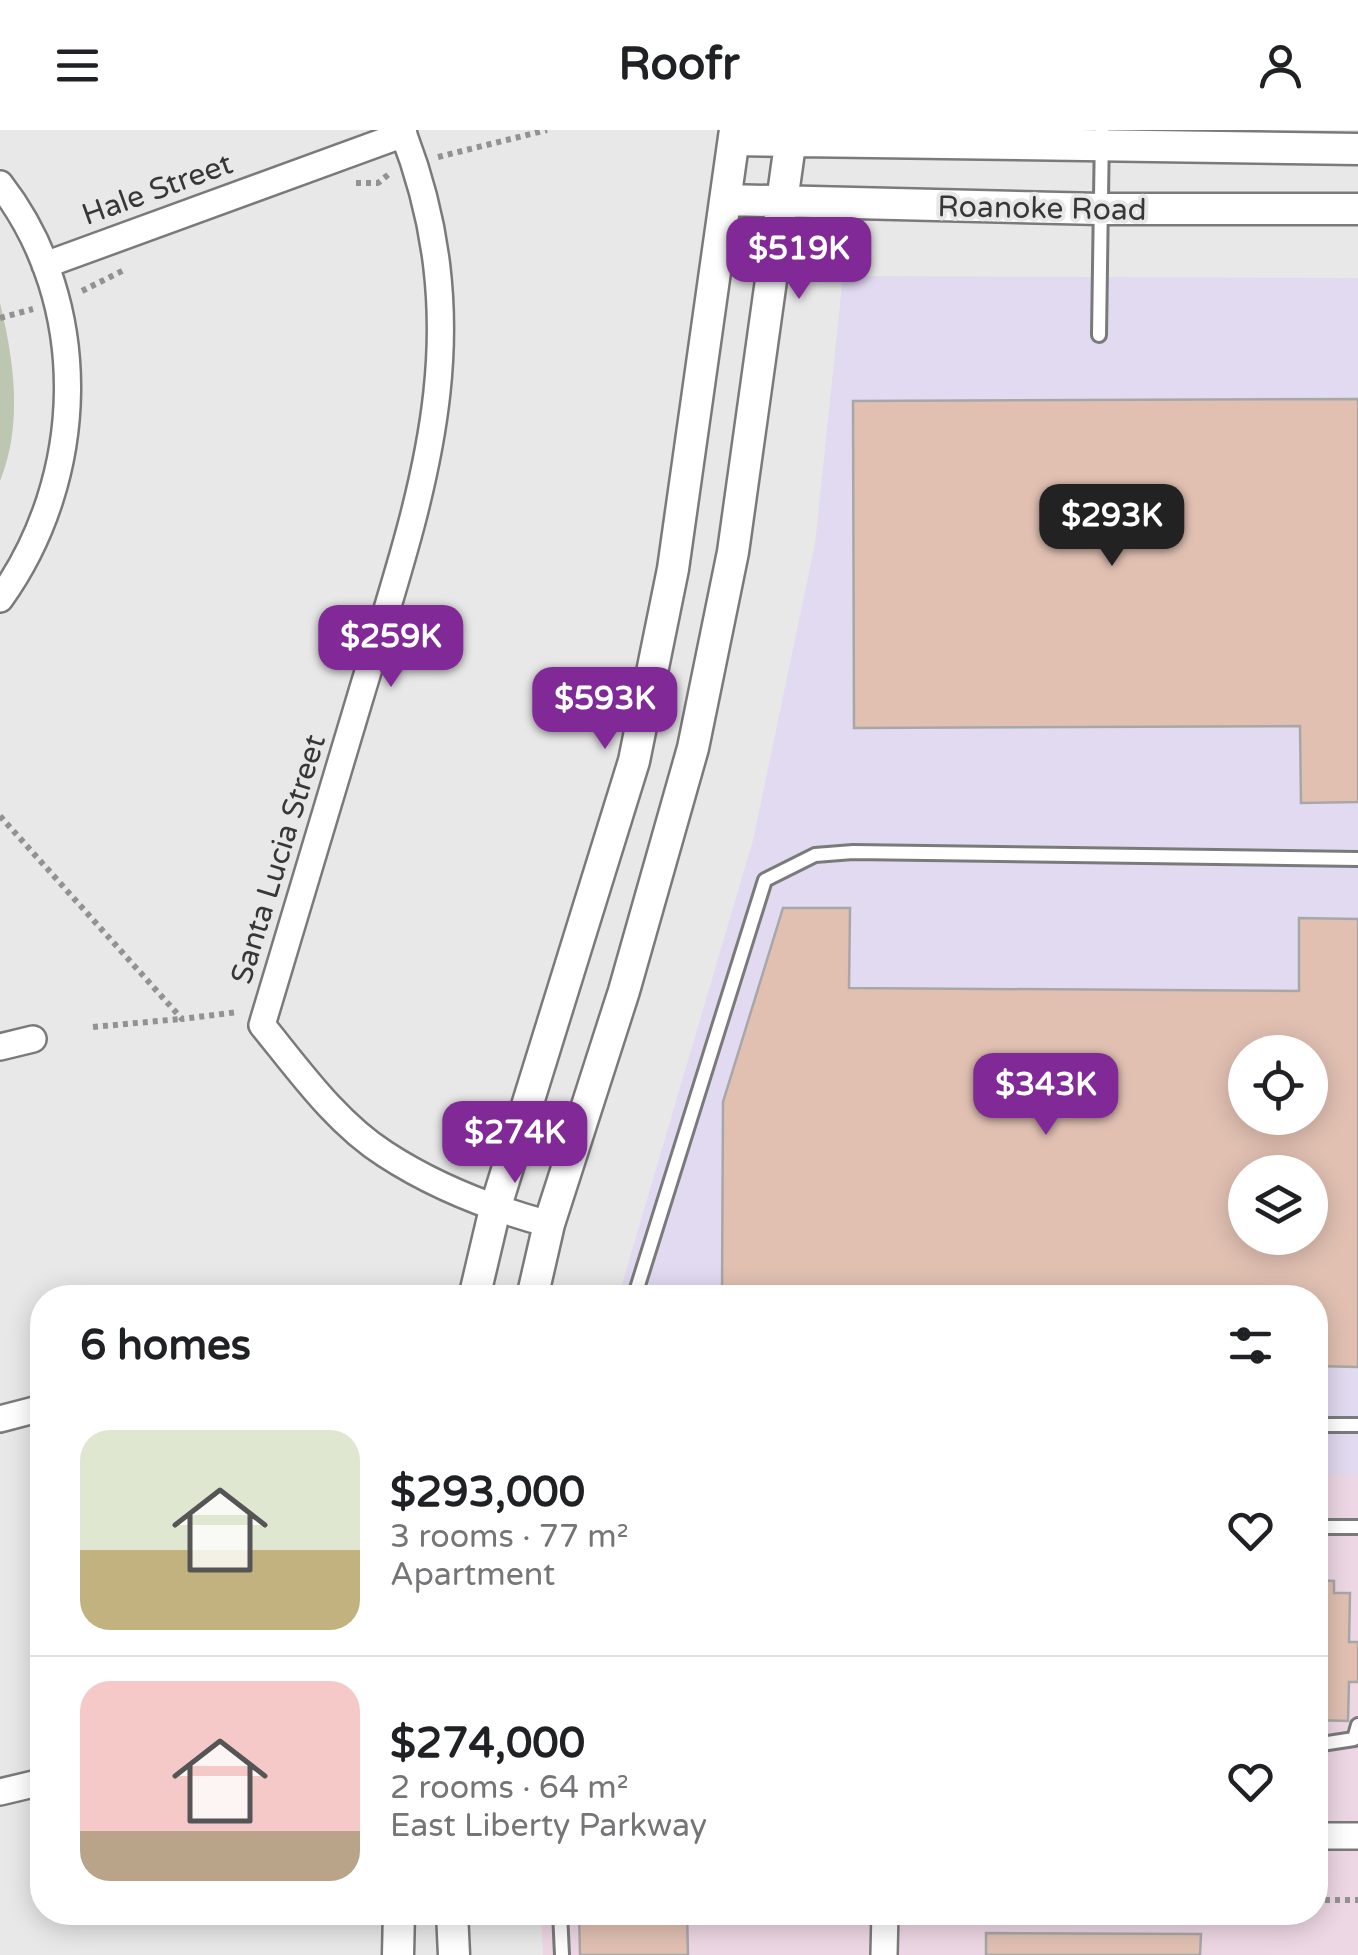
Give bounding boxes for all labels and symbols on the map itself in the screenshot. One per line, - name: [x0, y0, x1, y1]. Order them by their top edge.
- street label: Hale Street: [77, 145, 237, 234]
- street label: Roanoke Road: [937, 188, 1147, 229]
- pin: $519K: [729, 217, 869, 302]
- pin: $293K: [1042, 484, 1182, 569]
- pin: $259K: [321, 605, 461, 690]
- pin: $593K: [535, 667, 675, 752]
- street label: Santa Lucia Street: [223, 730, 334, 988]
- pin: $343K: [976, 1053, 1116, 1138]
- pin: $274K: [445, 1101, 585, 1186]

